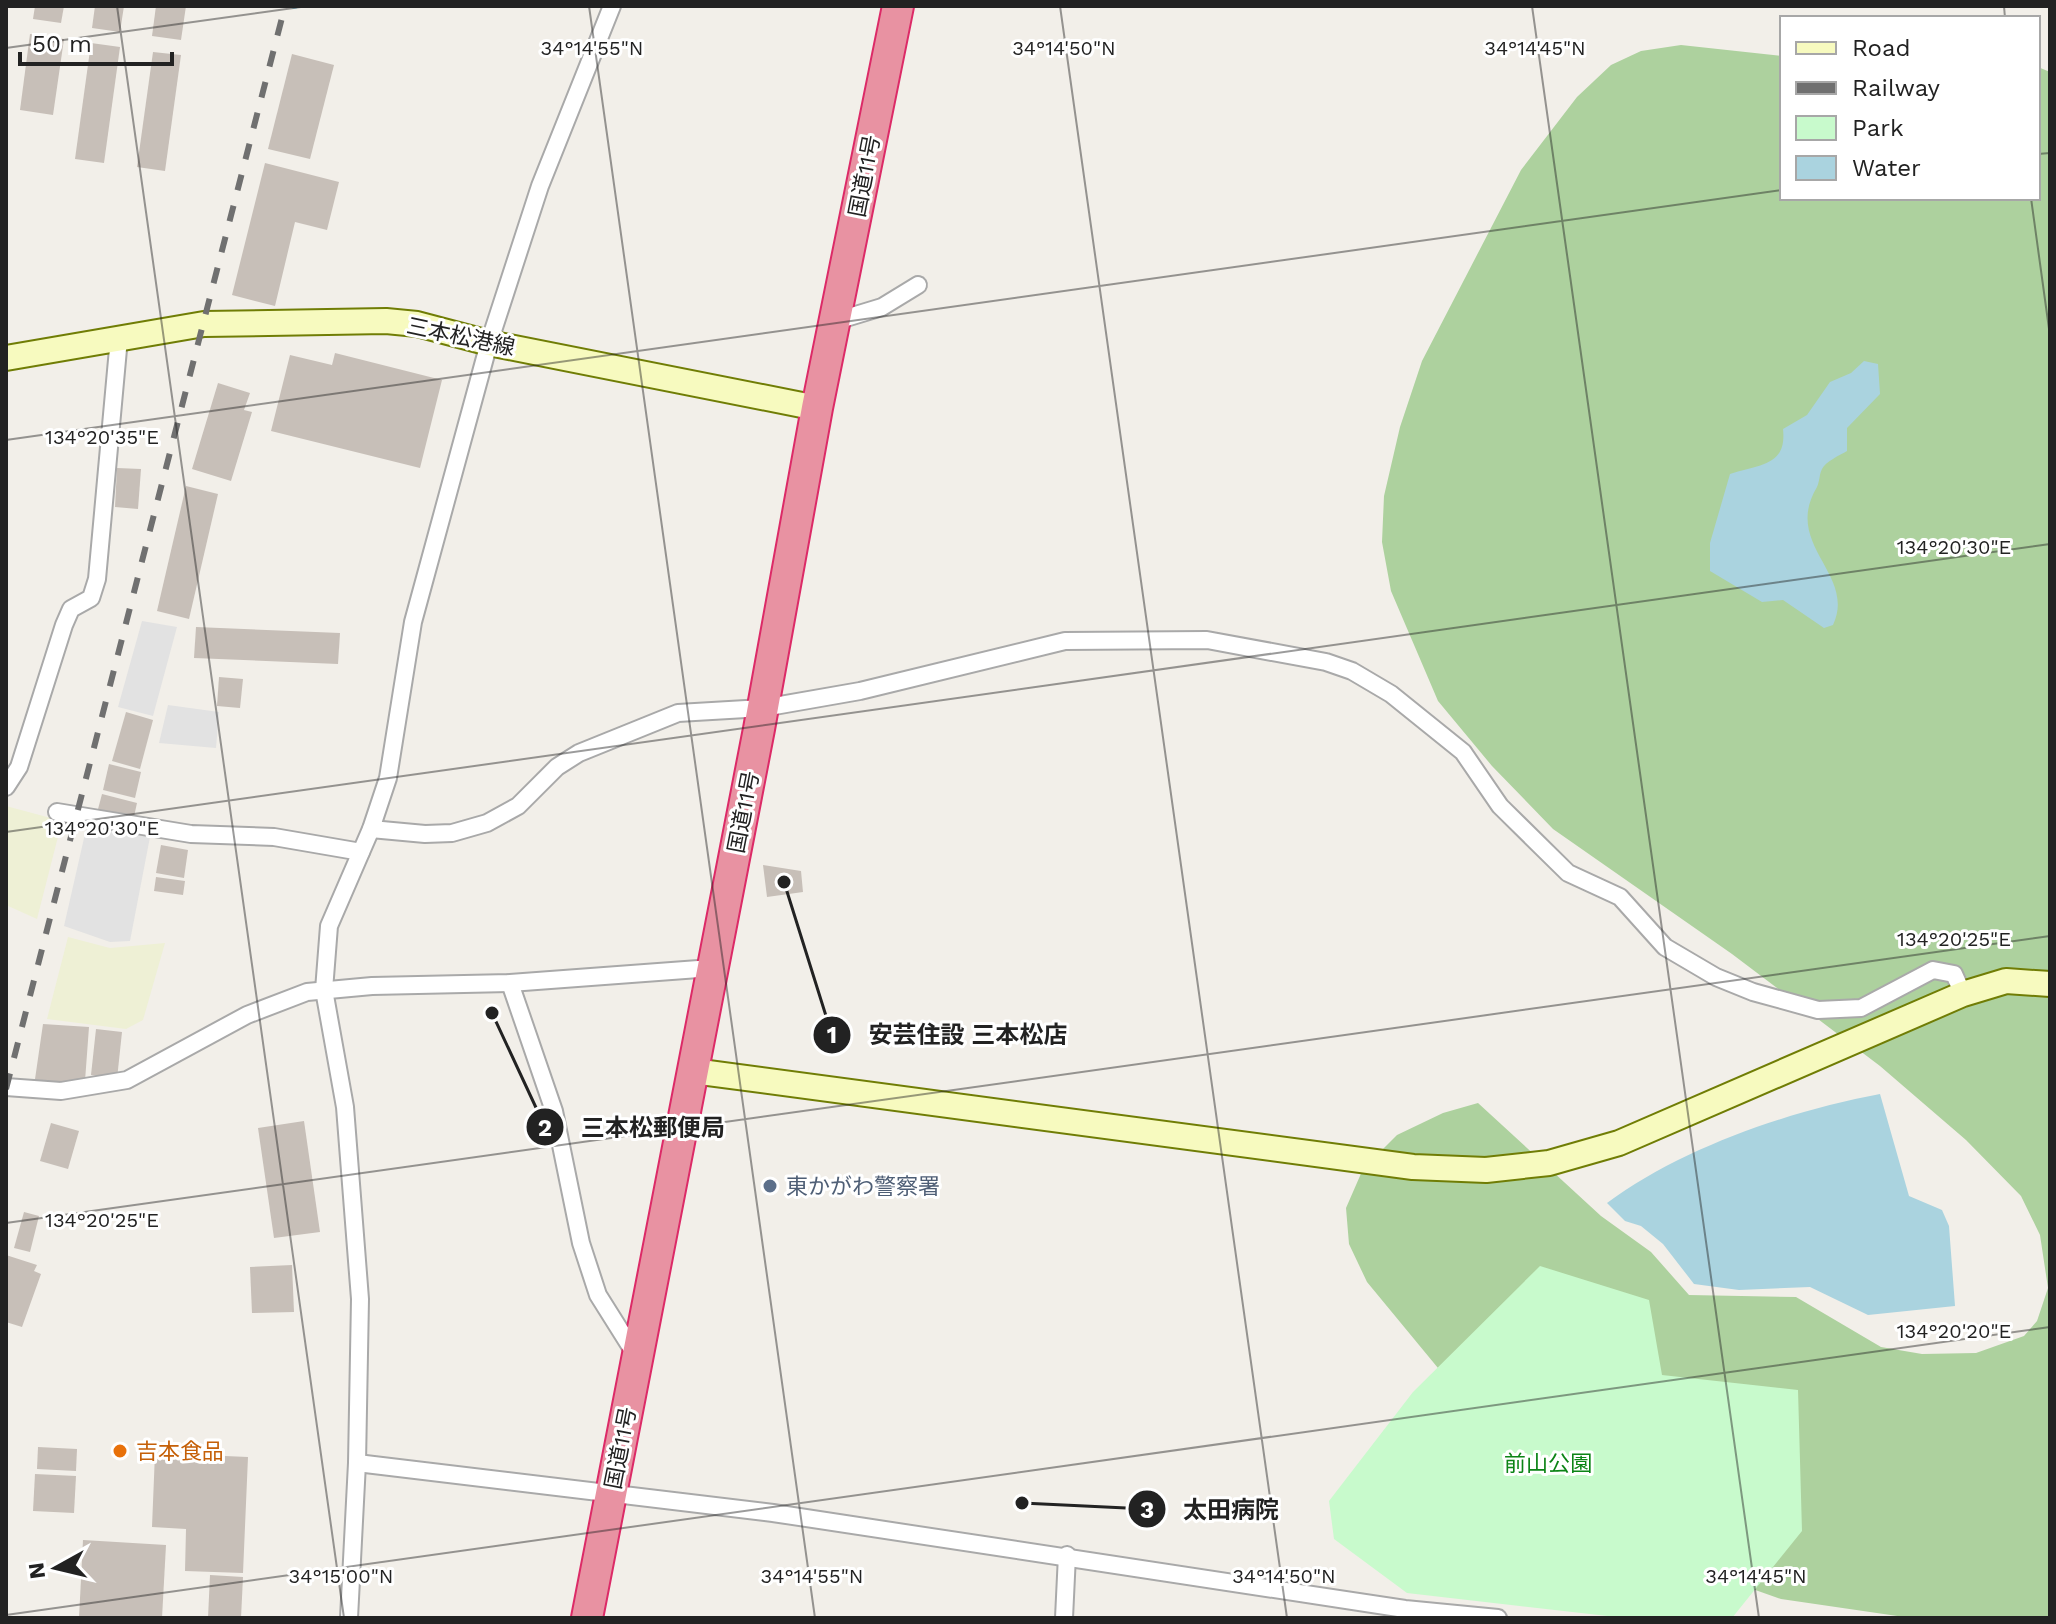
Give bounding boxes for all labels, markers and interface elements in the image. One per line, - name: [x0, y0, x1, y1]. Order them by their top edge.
- scale bar: [20, 16, 172, 66]
- legend: [1780, 16, 2040, 200]
- text: 50 m: [32, 30, 92, 58]
- text: Road: [1852, 34, 1911, 62]
- text: 34°14'55"N: [541, 36, 643, 60]
- text: 34°14'50"N: [1012, 36, 1116, 60]
- text: 34°14'45"N: [1484, 36, 1586, 60]
- text: Railway: [1852, 74, 1941, 102]
- text: Park: [1852, 114, 1904, 142]
- street label: 国道11号: [844, 133, 885, 219]
- text: Water: [1852, 154, 1921, 182]
- street label: 三本松港線: [404, 313, 517, 360]
- text: 134°20'35"E: [45, 425, 159, 449]
- text: 134°20'30"E: [1897, 535, 2011, 559]
- street label: 国道11号: [723, 769, 764, 855]
- text: 134°20'30"E: [45, 816, 159, 840]
- text: 134°20'25"E: [1897, 927, 2011, 951]
- callout: 安芸住設 三本松店: [812, 1011, 1083, 1059]
- text: 1: [827, 1021, 837, 1049]
- text: 安芸住設 三本松店: [869, 1021, 1067, 1049]
- callout: 三本松郵便局: [525, 1103, 741, 1151]
- text: 2: [538, 1114, 552, 1142]
- text: 三本松郵便局: [581, 1114, 725, 1142]
- place label: 東かがわ警察署: [786, 1174, 940, 1199]
- marker: 東かがわ警察署: [761, 1177, 779, 1195]
- text: 134°20'25"E: [45, 1208, 159, 1232]
- text: 134°20'20"E: [1897, 1319, 2011, 1343]
- street label: 国道11号: [600, 1405, 641, 1491]
- place label: 吉本食品: [136, 1439, 224, 1464]
- marker: 吉本食品: [111, 1442, 129, 1460]
- park label: 前山公園: [1504, 1451, 1592, 1476]
- callout: 太田病院: [1127, 1485, 1295, 1533]
- text: 3: [1140, 1496, 1154, 1524]
- text: 太田病院: [1183, 1496, 1279, 1524]
- north arrow: [16, 1528, 96, 1608]
- text: N: [23, 1561, 50, 1581]
- text: 34°15'00"N: [289, 1564, 393, 1588]
- text: 34°14'55"N: [761, 1564, 863, 1588]
- text: 34°14'50"N: [1232, 1564, 1336, 1588]
- text: 34°14'45"N: [1705, 1564, 1807, 1588]

